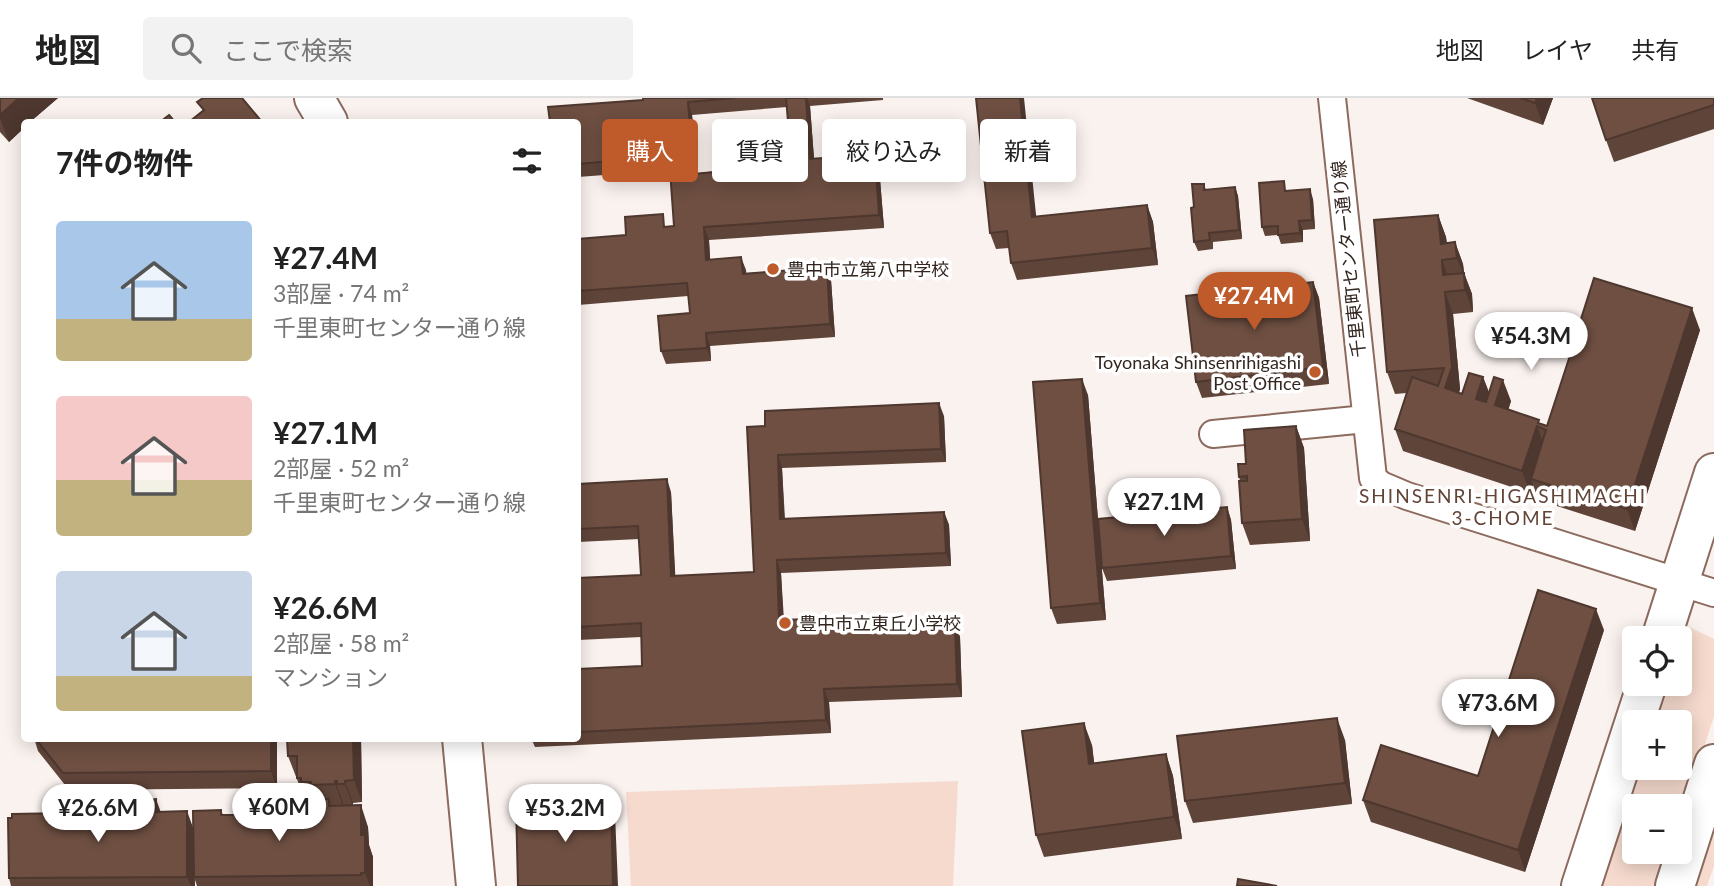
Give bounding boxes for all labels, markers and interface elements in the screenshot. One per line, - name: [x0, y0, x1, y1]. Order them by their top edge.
- search box: [143, 17, 633, 80]
- text: 地図: [35, 29, 101, 69]
- icon: search: [167, 29, 205, 67]
- text: ここで検索: [223, 34, 353, 66]
- text: 地図: [1436, 35, 1484, 64]
- text: レイヤ: [1522, 35, 1593, 64]
- text: 共有: [1631, 35, 1679, 64]
- chip: 購入: [602, 119, 698, 182]
- chip: 賃貸: [712, 119, 808, 182]
- chip: 絞り込み: [822, 119, 966, 182]
- chip: 新着: [980, 119, 1076, 182]
- icon: filters: [508, 142, 546, 180]
- text: 7件の物件: [56, 144, 193, 180]
- street label: 千里東町センター通り線: [1327, 159, 1369, 359]
- text: ¥27.4M: [273, 239, 378, 275]
- icon: home: [112, 249, 196, 333]
- place label: 豊中市立第八中学校: [787, 258, 949, 280]
- marker: 豊中市立第八中学校: [765, 261, 781, 277]
- pin: ¥27.4M: [1197, 272, 1311, 332]
- text: 3部屋 · 74 m²: [273, 279, 409, 307]
- text: ¥27.4M: [1214, 281, 1294, 309]
- text: 千里東町センター通り線: [273, 313, 526, 341]
- pin: ¥54.3M: [1474, 313, 1588, 372]
- text: ¥54.3M: [1491, 321, 1571, 349]
- place label: Toyonaka Shinsenrihigashi Post Office: [1095, 351, 1301, 394]
- marker: Toyonaka Shinsenrihigashi Post Office: [1307, 364, 1323, 380]
- text: ¥27.1M: [273, 414, 378, 450]
- icon: home: [112, 424, 196, 508]
- text: 2部屋 · 52 m²: [273, 454, 409, 482]
- pin: ¥27.1M: [1107, 478, 1221, 538]
- district label: SHINSENRI-HIGASHIMACHI 3-CHOME: [1359, 484, 1647, 529]
- text: ¥27.1M: [1124, 487, 1204, 515]
- text: 千里東町センター通り線: [273, 488, 526, 516]
- text: ¥26.6M: [273, 589, 378, 625]
- icon: home: [112, 599, 196, 683]
- place label: 豊中市立東丘小学校: [799, 612, 961, 634]
- marker: 豊中市立東丘小学校: [777, 615, 793, 631]
- map controls: [1622, 626, 1692, 864]
- button: locate: [1622, 626, 1692, 696]
- text: 2部屋 · 58 m²: [273, 629, 409, 657]
- text: マンション: [273, 663, 388, 691]
- pin: ¥73.6M: [1441, 680, 1555, 739]
- text: ¥73.6M: [1458, 688, 1538, 716]
- button: +: [1622, 710, 1692, 780]
- pin: ¥26.6M: [41, 784, 155, 844]
- pin: ¥60M: [238, 784, 320, 843]
- pin: ¥53.2M: [508, 784, 622, 844]
- text: ¥60M: [248, 792, 310, 820]
- text: ¥26.6M: [58, 793, 138, 821]
- text: ¥53.2M: [525, 793, 605, 821]
- button: −: [1622, 794, 1692, 864]

